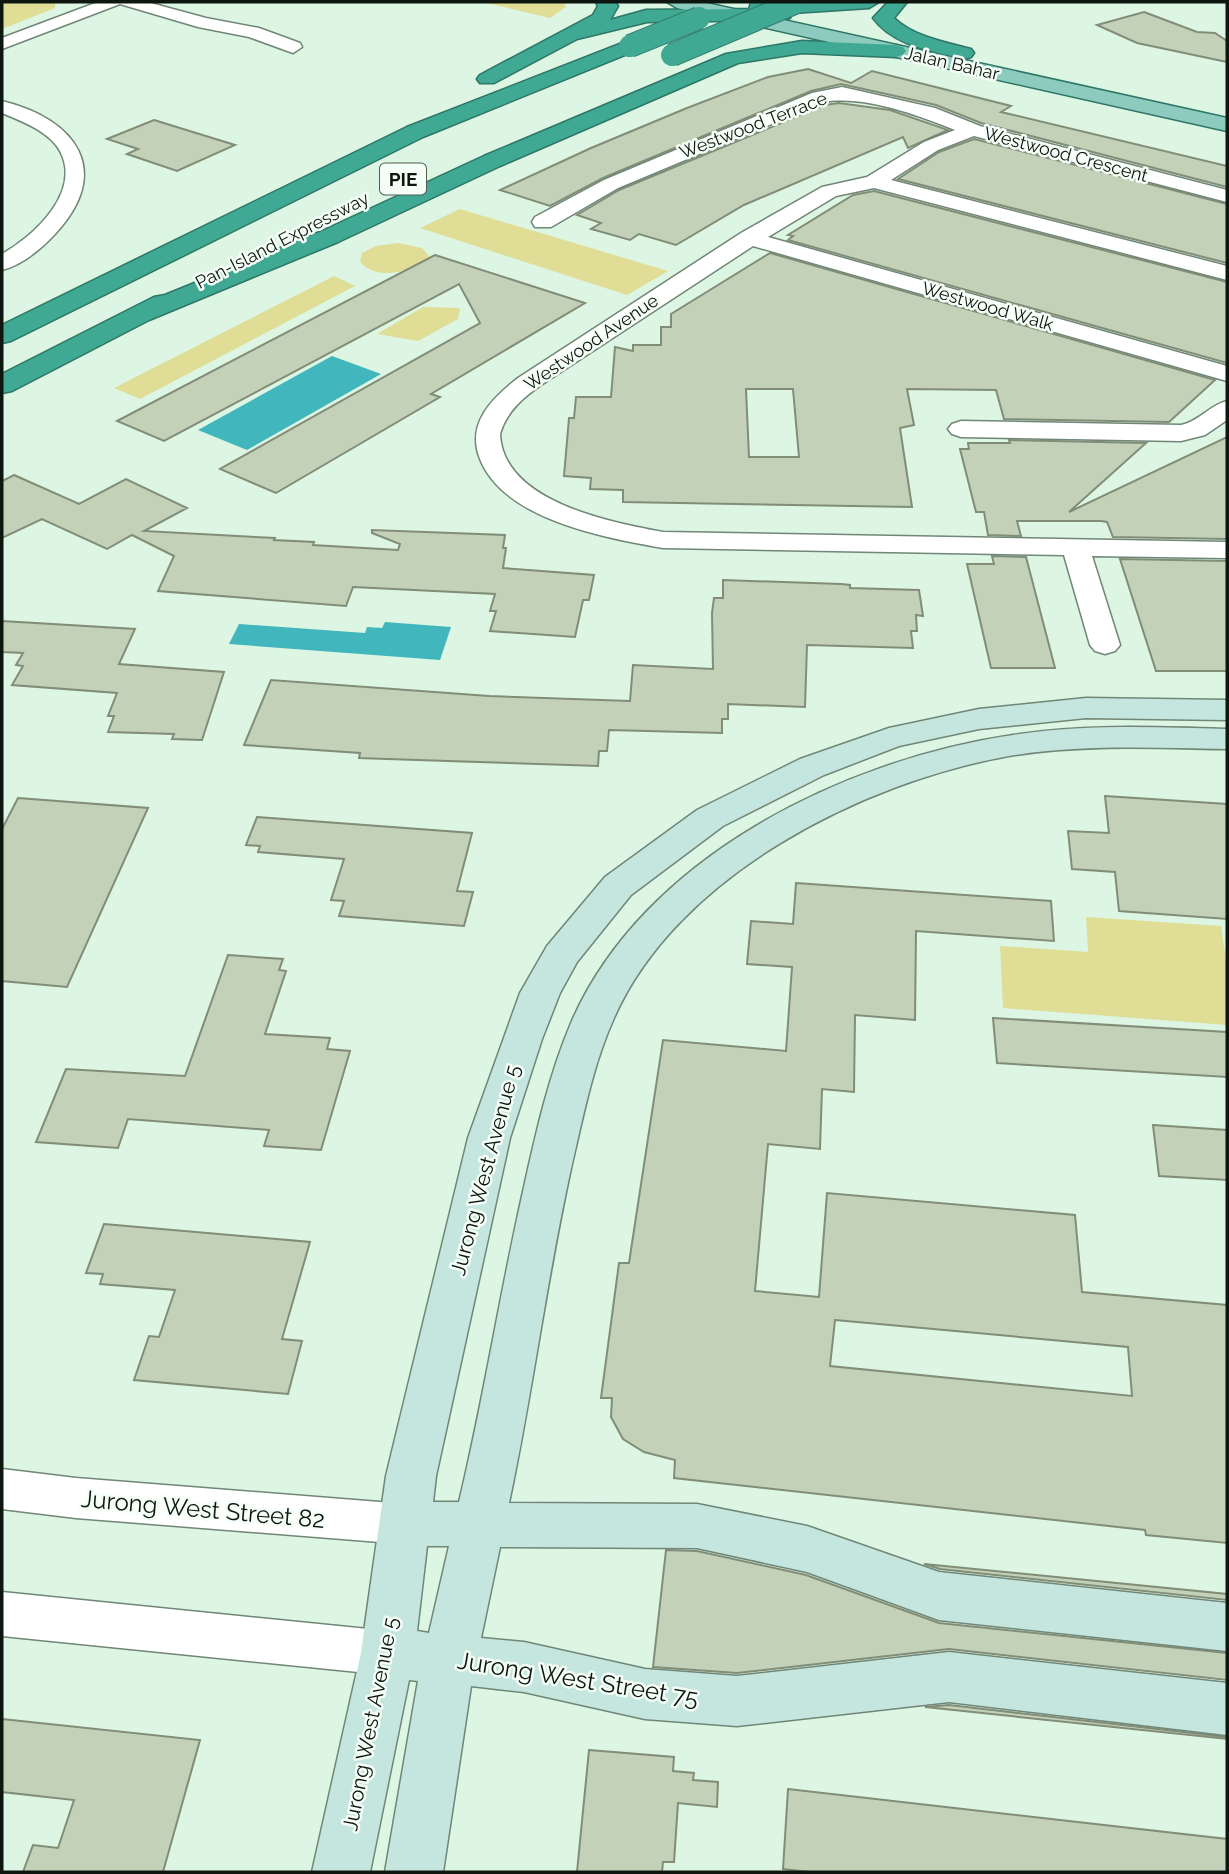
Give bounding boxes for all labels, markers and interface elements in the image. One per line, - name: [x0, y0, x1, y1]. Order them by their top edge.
- street label: Jalan Bahar: [903, 42, 1002, 84]
- street label: Westwood Terrace: [676, 87, 830, 163]
- street label: Westwood Crescent: [982, 122, 1150, 186]
- road number: PIE: [380, 164, 426, 195]
- street label: Pan-Island Expressway: [192, 187, 372, 293]
- street label: Westwood Walk: [920, 277, 1057, 335]
- street label: Westwood Avenue: [520, 289, 662, 395]
- street label: Jurong West Avenue 5: [445, 1062, 525, 1278]
- street label: Jurong West Street 82: [80, 1484, 326, 1534]
- street label: Jurong West Avenue 5: [337, 1615, 403, 1833]
- street label: Jurong West Street 75: [455, 1646, 701, 1712]

